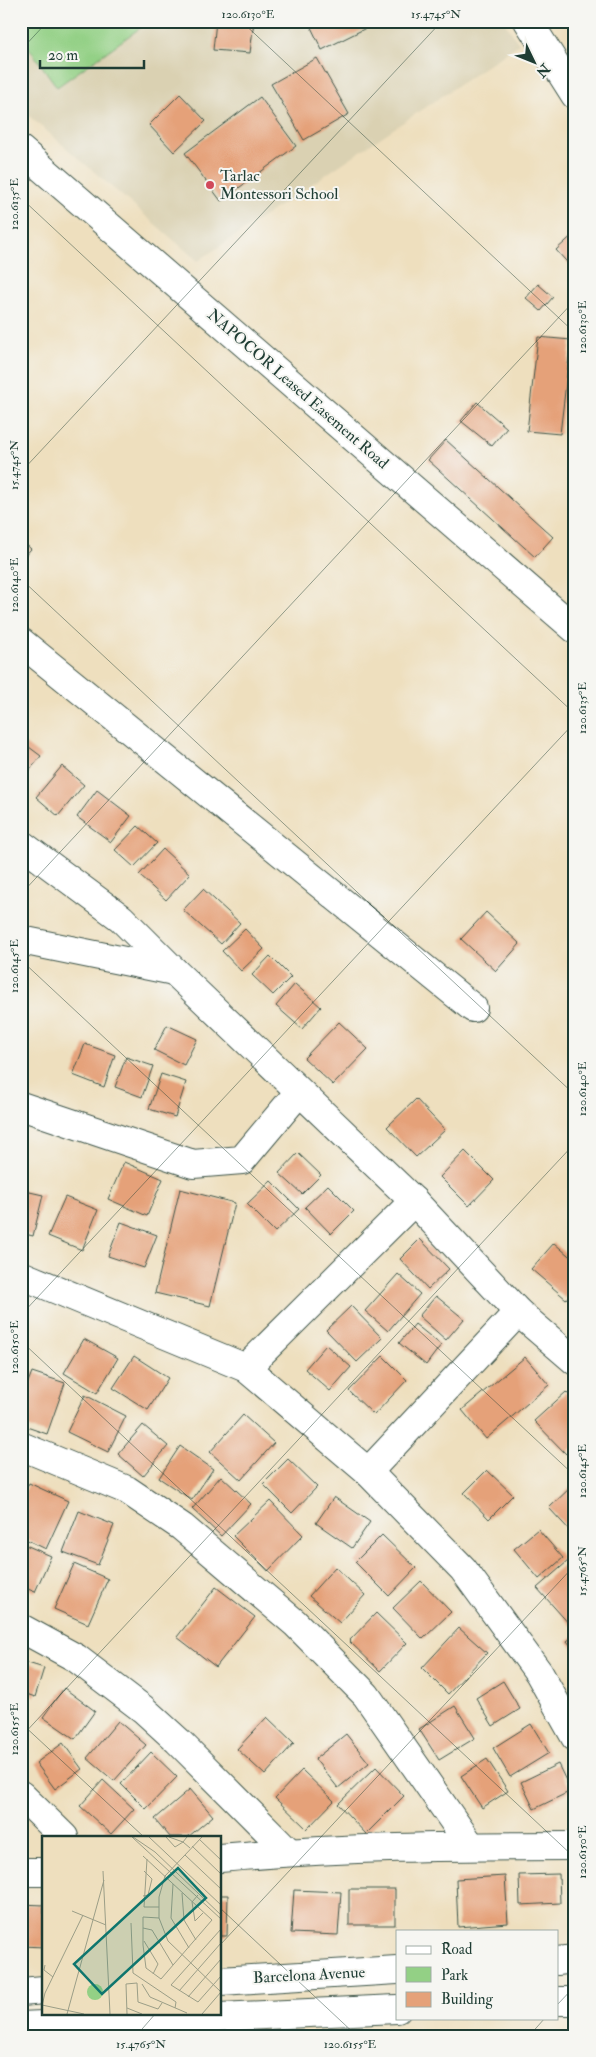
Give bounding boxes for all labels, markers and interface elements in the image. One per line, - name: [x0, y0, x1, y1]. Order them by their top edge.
- text: 120.6130°E: [222, 7, 275, 22]
- text: 15.4745°N: [411, 7, 461, 22]
- scale bar: [40, 38, 144, 70]
- north arrow: [508, 38, 558, 88]
- text: 20 m: [48, 46, 78, 65]
- text: N: [532, 59, 554, 81]
- place label: Tarlac Montessori School: [220, 166, 338, 204]
- text: 120.6135°E: [7, 178, 22, 230]
- marker: Tarlac Montessori School: [204, 179, 216, 191]
- text: 120.6130°E: [575, 300, 590, 353]
- street label: NAPOCOR Leased Easement Road: [203, 305, 393, 473]
- text: 15.4745°N: [7, 440, 22, 490]
- text: 120.6140°E: [7, 557, 22, 612]
- text: 120.6135°E: [575, 682, 590, 734]
- text: 120.6145°E: [7, 939, 22, 993]
- text: 120.6140°E: [575, 1061, 590, 1116]
- text: 120.6150°E: [7, 1320, 22, 1374]
- text: 120.6145°E: [575, 1444, 590, 1498]
- text: 15.4765°N: [575, 1546, 590, 1596]
- text: 120.6155°E: [7, 1702, 22, 1755]
- text: 120.6150°E: [575, 1825, 590, 1879]
- inset map: [42, 1836, 221, 2014]
- legend: [396, 1930, 558, 2020]
- text: Road: [441, 1940, 473, 1959]
- street label: Barcelona Avenue: [252, 1962, 366, 1988]
- text: Park: [441, 1966, 468, 1985]
- text: Building: [441, 1990, 493, 2009]
- text: 15.4765°N: [116, 2037, 166, 2052]
- text: 120.6155°E: [324, 2037, 377, 2052]

